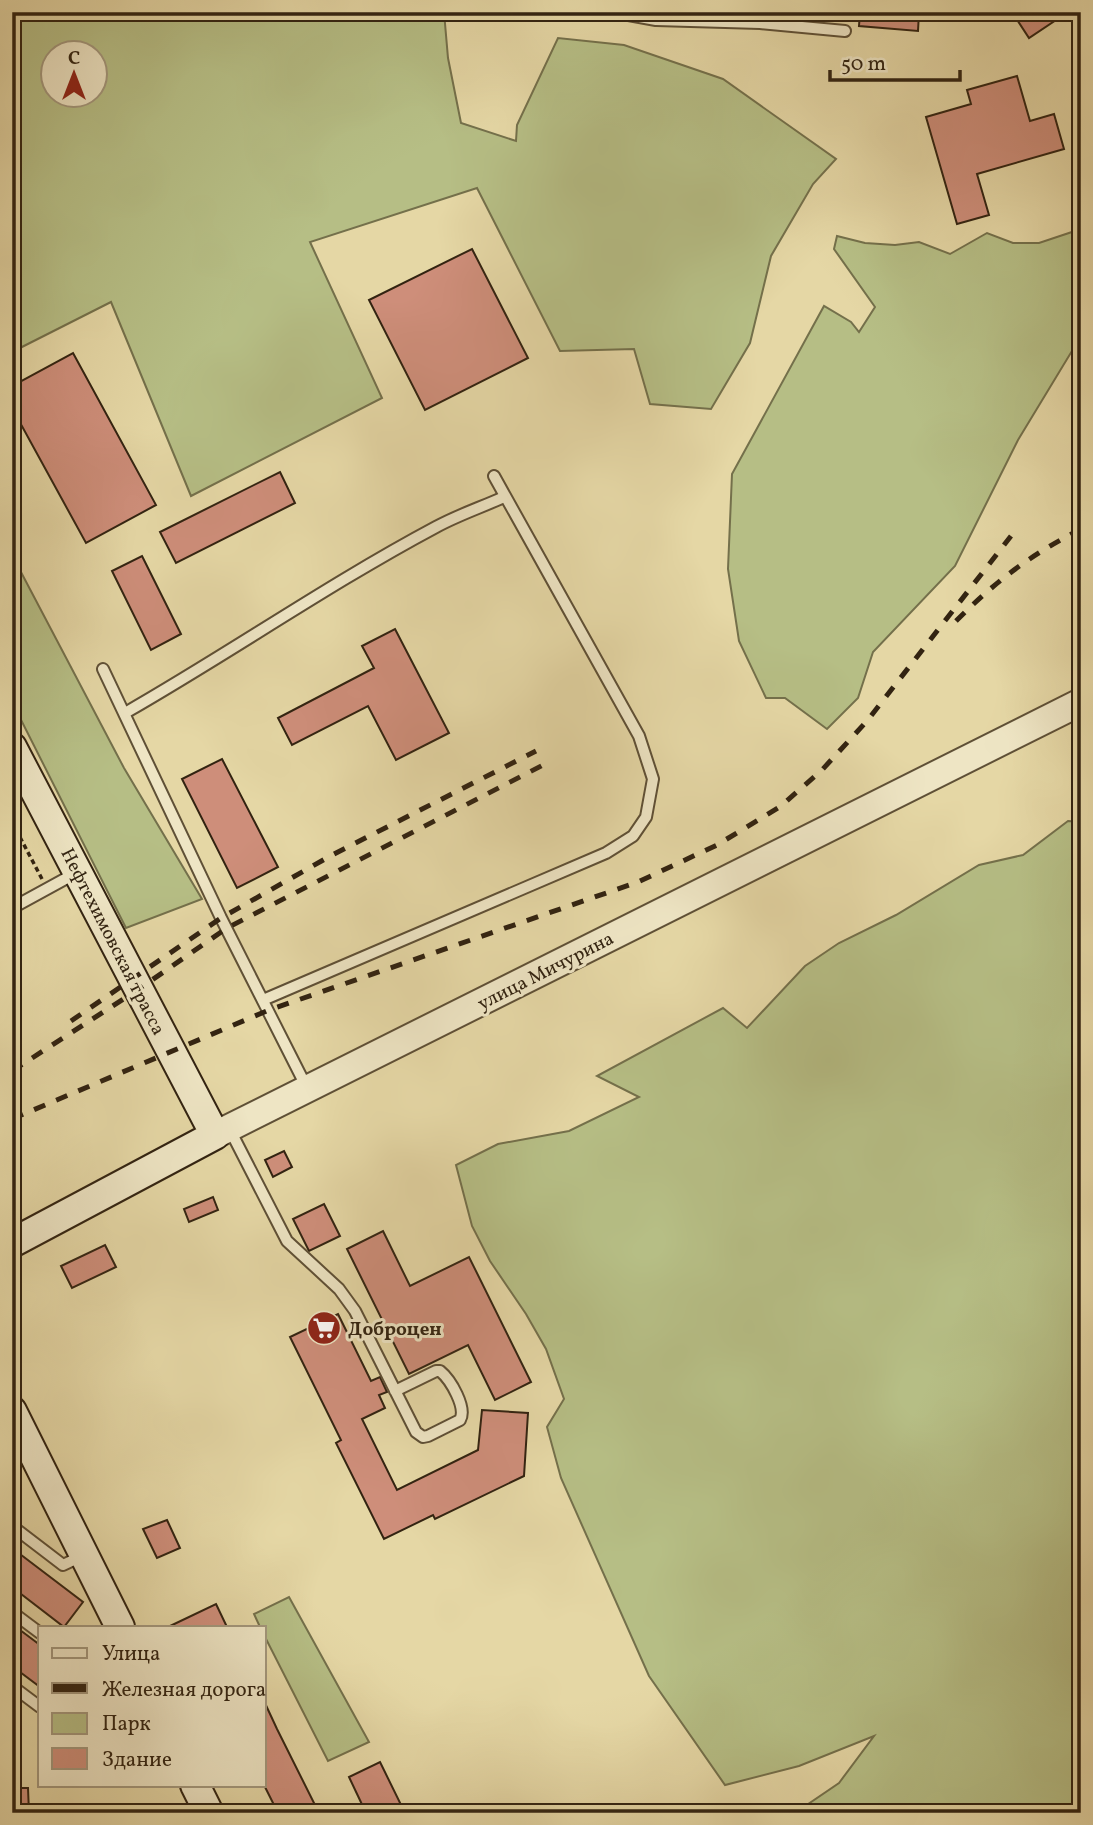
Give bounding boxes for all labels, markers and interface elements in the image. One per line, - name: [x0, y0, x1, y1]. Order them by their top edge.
- north arrow: [38, 38, 108, 108]
- scale bar: [830, 38, 960, 82]
- text: С: [68, 46, 80, 72]
- text: 50 m: [841, 50, 886, 79]
- street label: Нефтехимовская трасса: [54, 844, 171, 1040]
- street label: улица Мичурина: [473, 926, 619, 1017]
- supermarket icon: Доброцен: [305, 1309, 343, 1347]
- place label: Доброцен: [348, 1317, 442, 1343]
- legend: [38, 1626, 266, 1786]
- text: Улица: [102, 1640, 160, 1669]
- text: Железная дорога: [102, 1676, 266, 1705]
- text: Парк: [102, 1710, 151, 1739]
- text: Здание: [102, 1746, 172, 1775]

